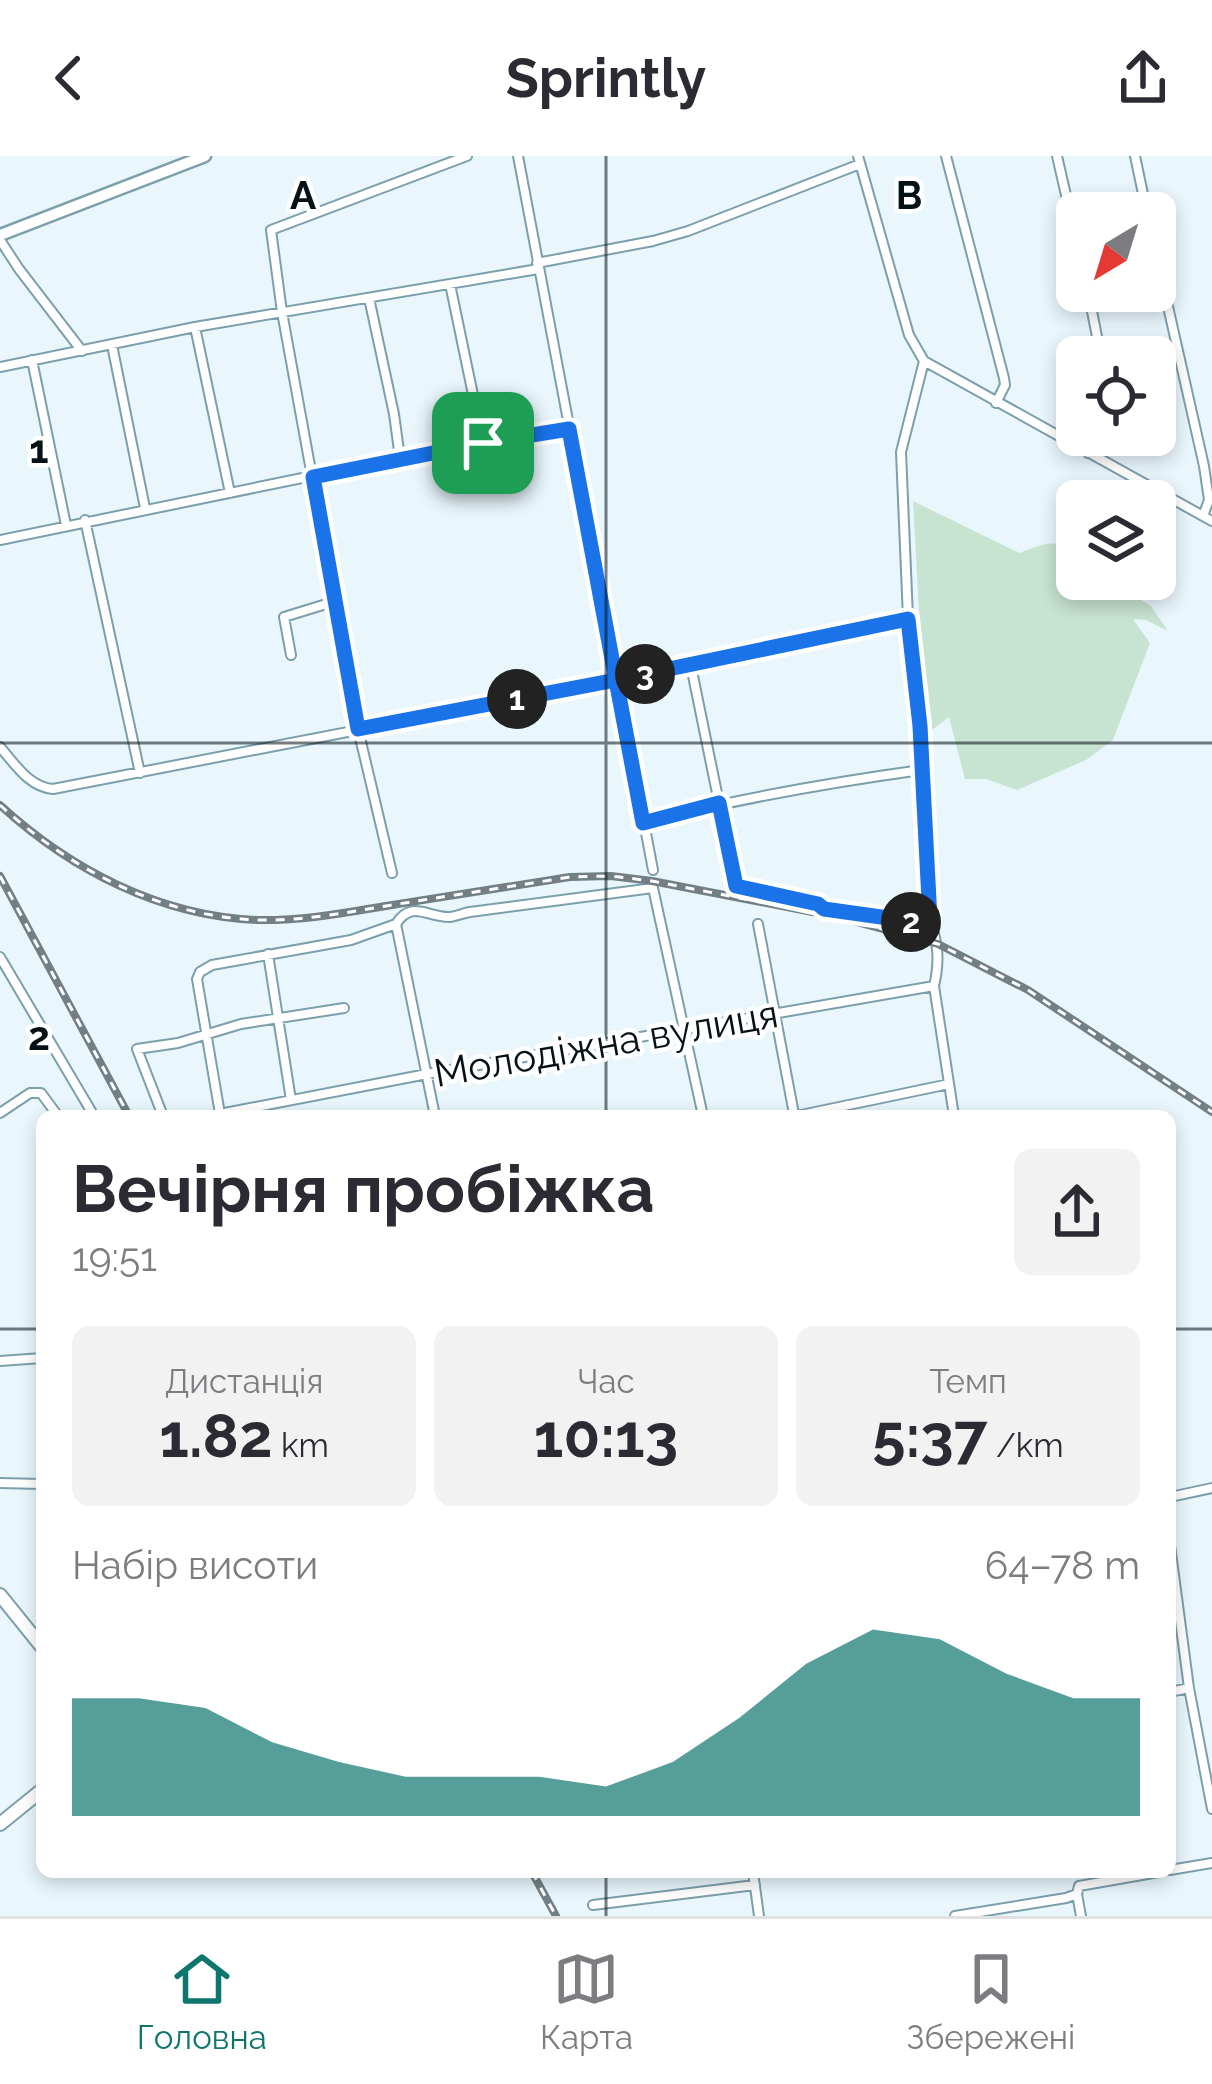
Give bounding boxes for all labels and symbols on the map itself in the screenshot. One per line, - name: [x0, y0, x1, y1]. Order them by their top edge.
- text: A: [290, 172, 317, 218]
- text: B: [896, 172, 922, 218]
- north arrow: [1056, 192, 1176, 312]
- pin: [432, 392, 534, 494]
- text: 1: [29, 426, 49, 472]
- pin: 3: [615, 644, 675, 704]
- pin: 1: [487, 669, 547, 729]
- pin: 2: [881, 892, 941, 952]
- street label: Молодіжна вулиця: [430, 990, 782, 1096]
- text: 2: [28, 1013, 50, 1059]

